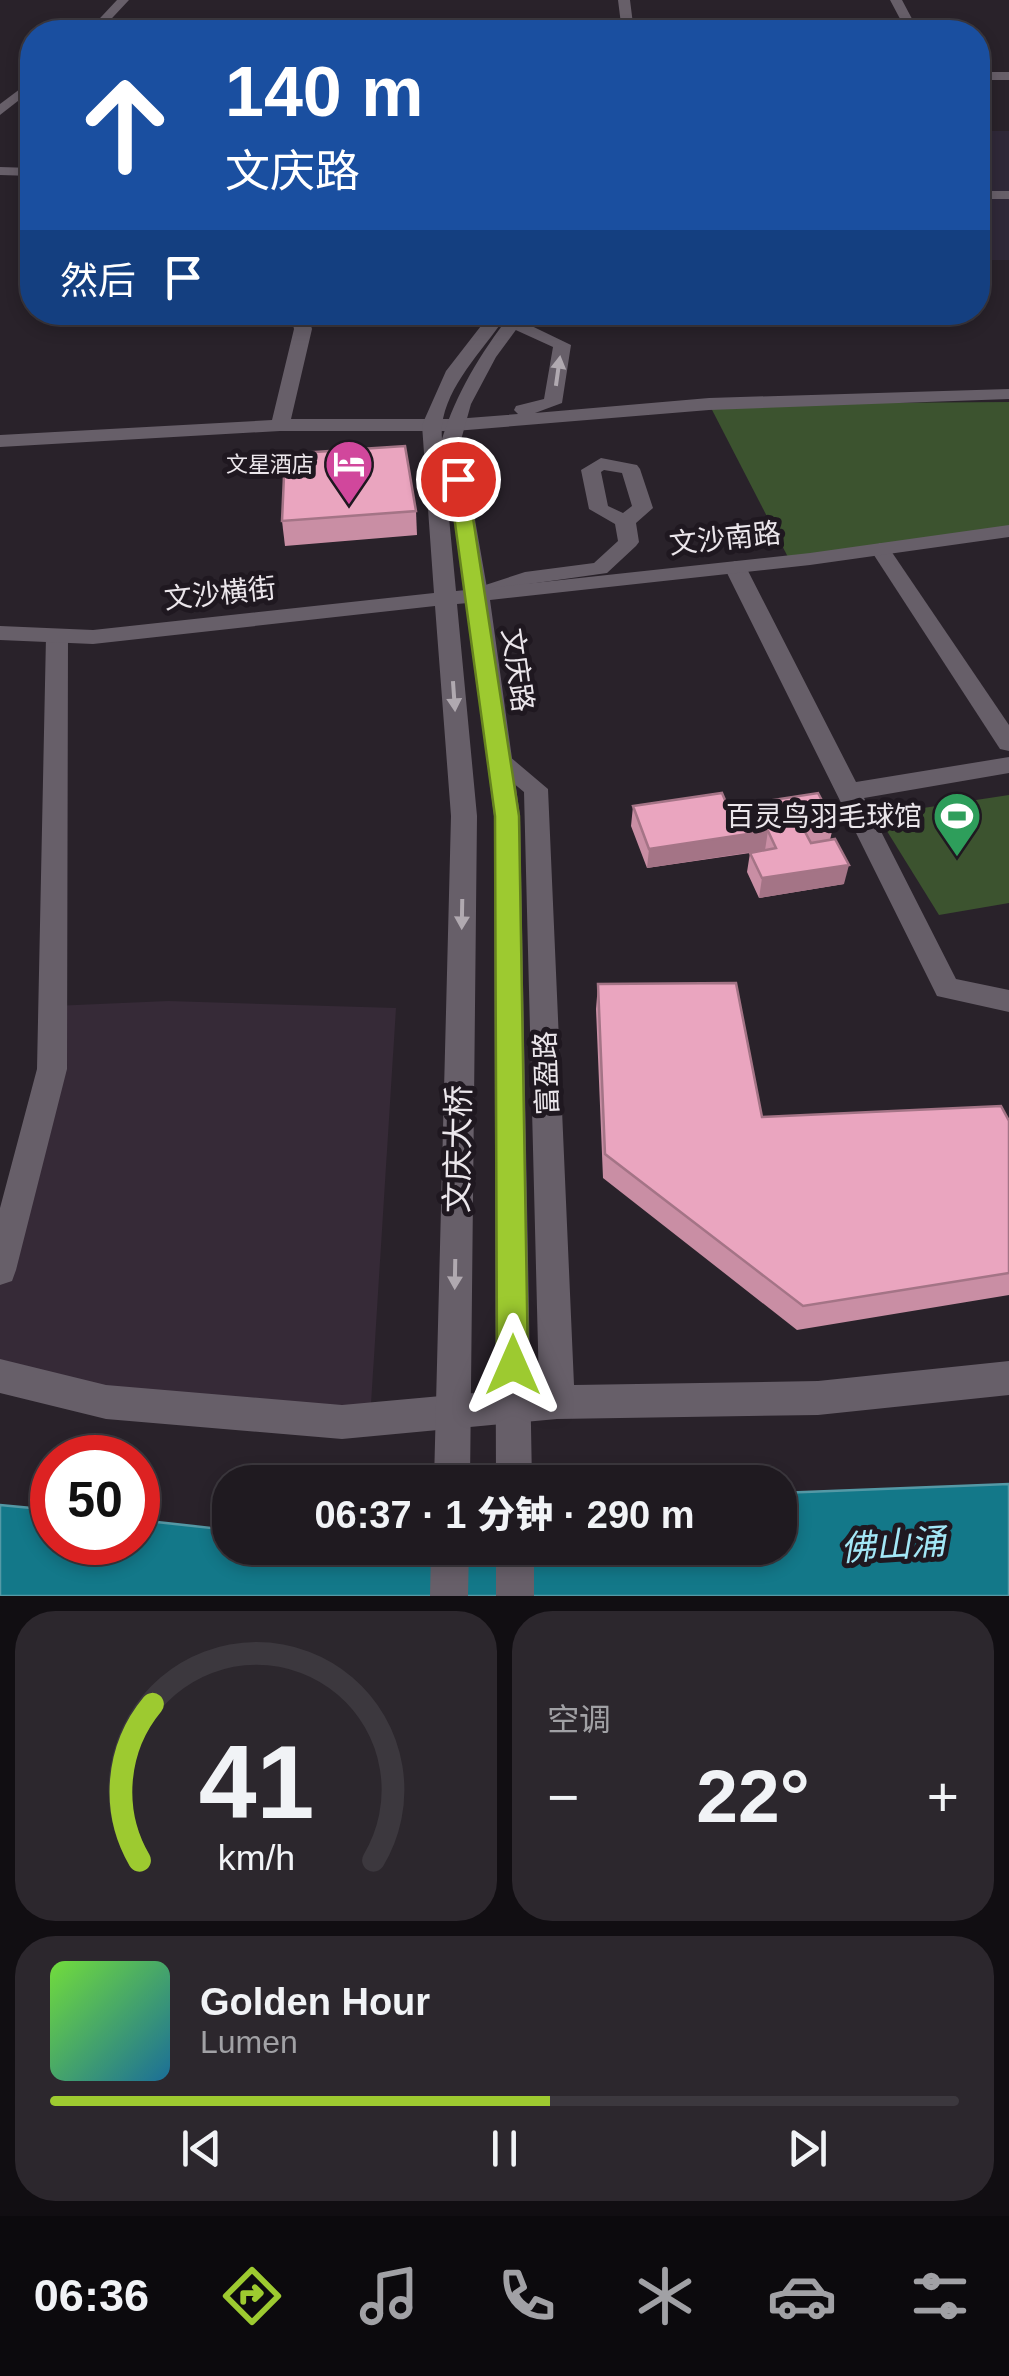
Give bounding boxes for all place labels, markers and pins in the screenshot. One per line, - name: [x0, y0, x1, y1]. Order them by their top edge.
- pin: [416, 437, 501, 522]
- hotel icon: 文星酒店: [323, 438, 375, 506]
- place label: 文星酒店: [226, 452, 314, 477]
- sports icon: 百灵鸟羽毛球馆: [931, 790, 983, 858]
- place label: 百灵鸟羽毛球馆: [726, 801, 922, 832]

